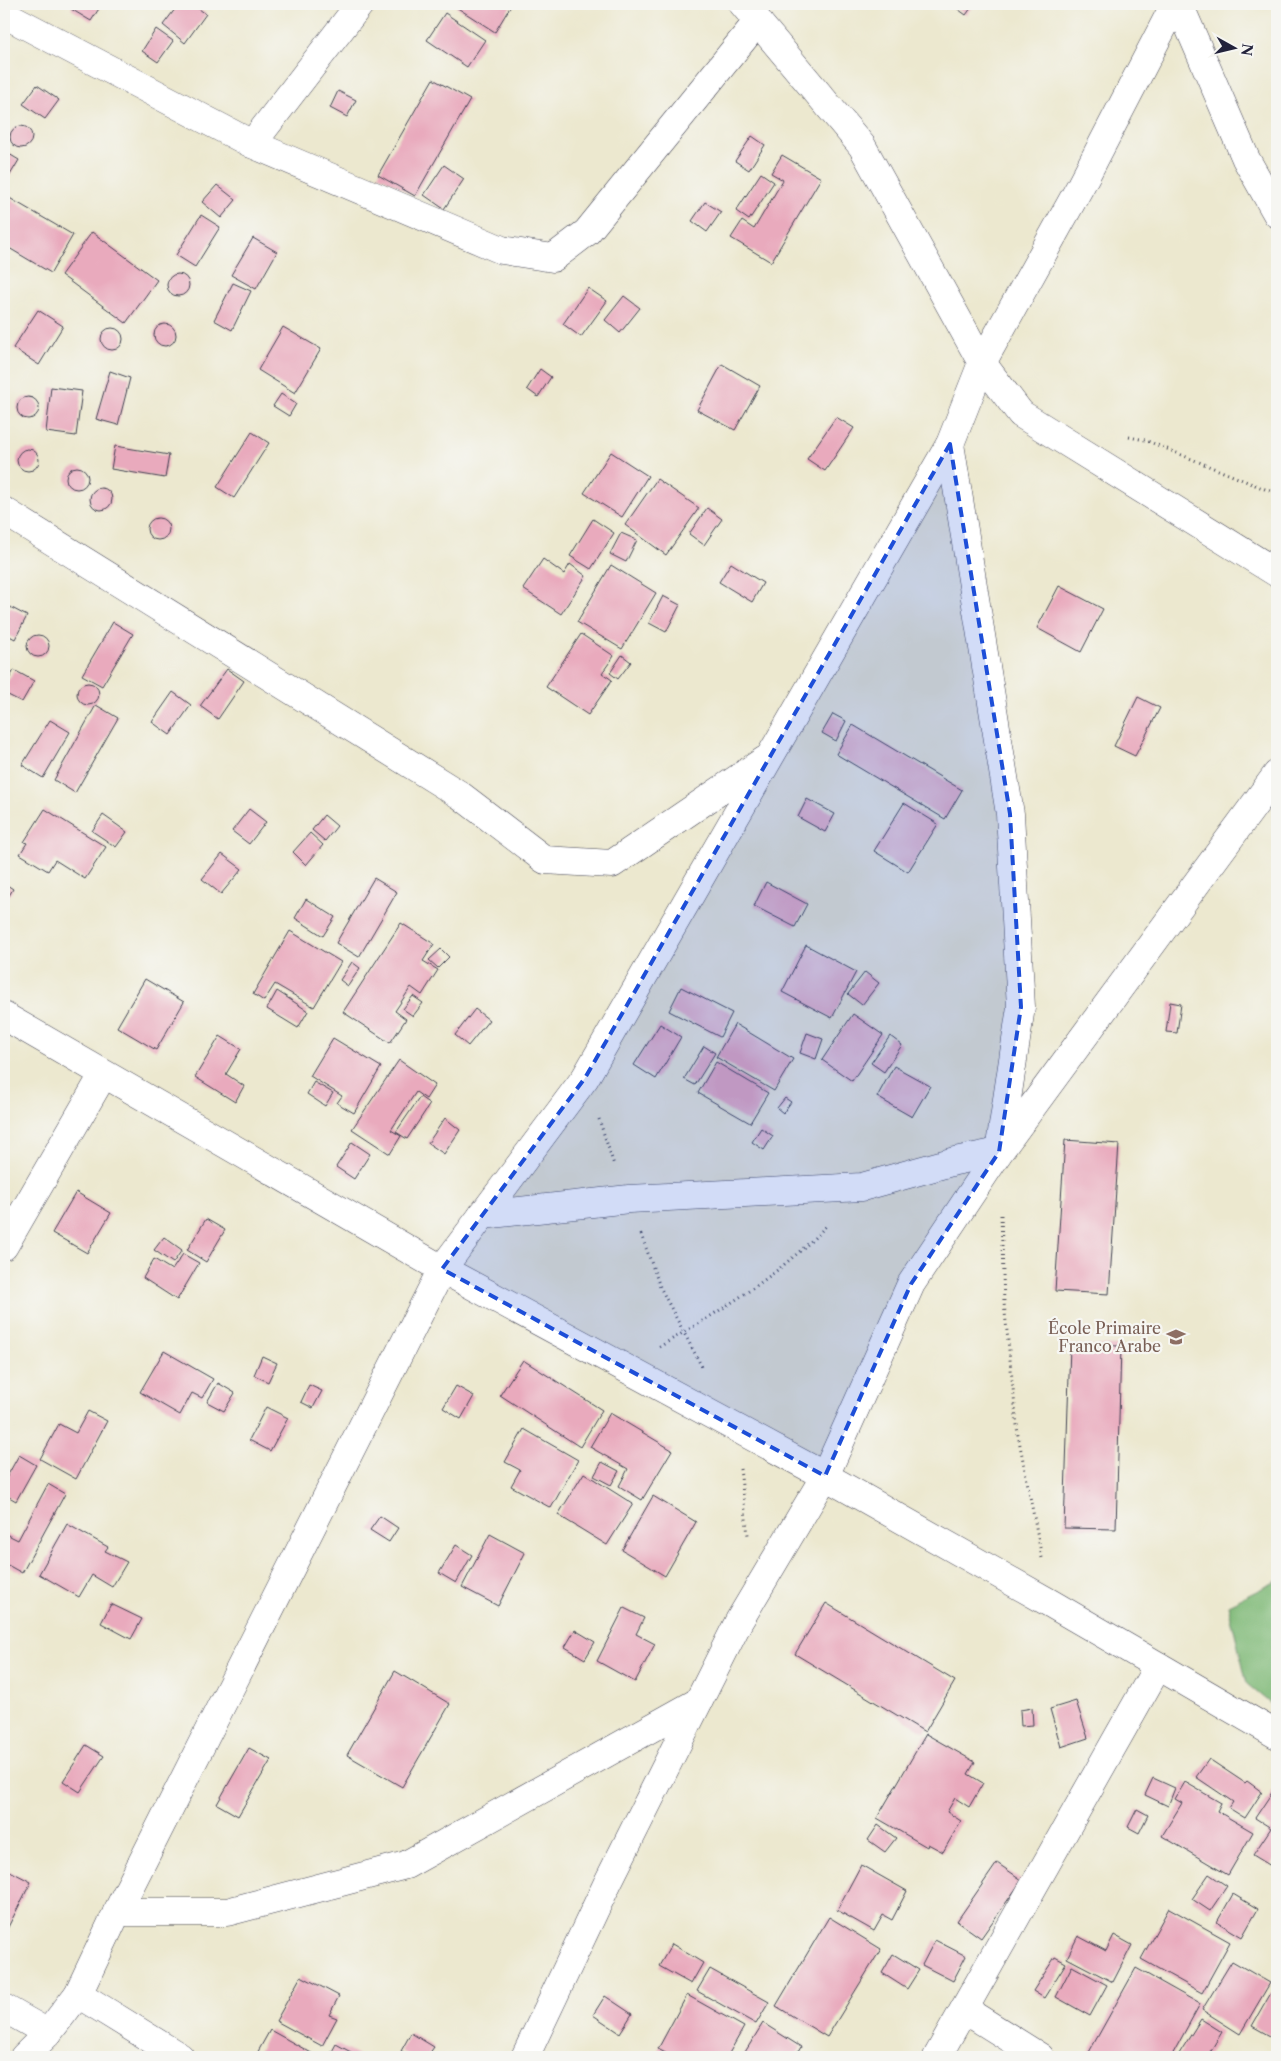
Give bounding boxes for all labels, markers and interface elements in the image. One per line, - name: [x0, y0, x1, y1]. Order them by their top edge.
- north arrow: [1208, 22, 1258, 72]
- text: N: [1237, 43, 1257, 57]
- place label: École Primaire Franco Arabe: [1048, 1318, 1161, 1356]
- school or university icon: École Primaire Franco Arabe: [1165, 1326, 1187, 1348]

